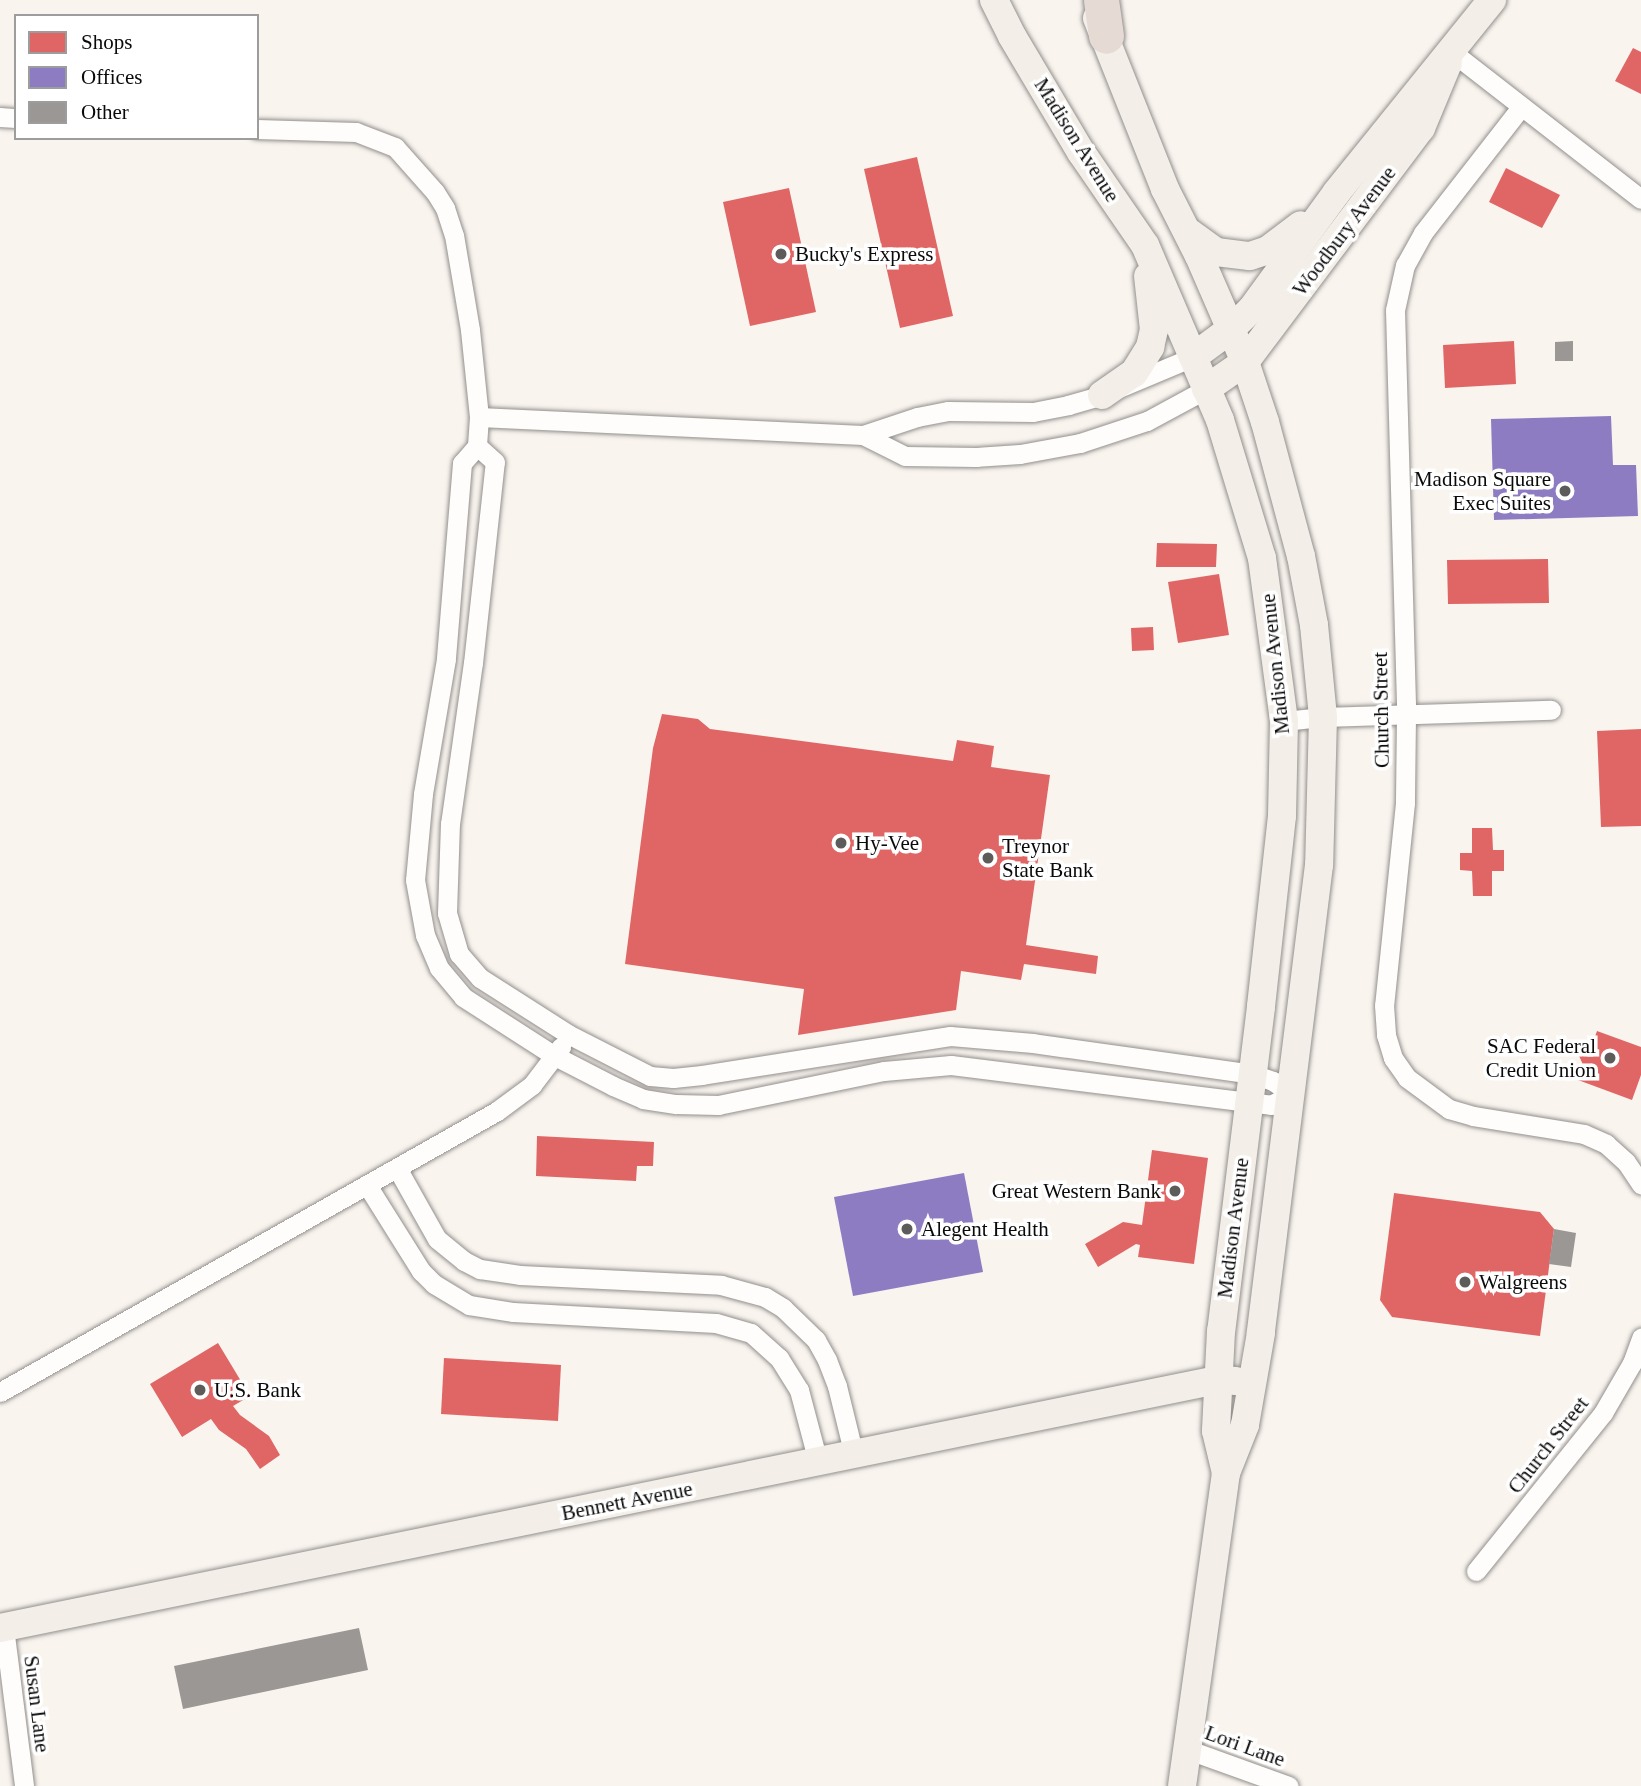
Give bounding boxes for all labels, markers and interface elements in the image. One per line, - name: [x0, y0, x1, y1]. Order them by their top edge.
- legend: [14, 14, 259, 140]
- text: Shops: [81, 30, 132, 54]
- text: Offices: [81, 65, 142, 89]
- street label: Madison Avenue: [1029, 73, 1125, 207]
- text: Other: [81, 100, 129, 124]
- street label: Woodbury Avenue: [1287, 161, 1401, 301]
- place label: Bucky's Express: [795, 241, 934, 267]
- marker: Bucky's Express: [773, 246, 789, 262]
- place label: Madison Square Exec Suites: [1414, 466, 1551, 516]
- marker: Madison Square Exec Suites: [1557, 483, 1573, 499]
- street label: Madison Avenue: [1255, 592, 1295, 736]
- street label: Church Street: [1367, 652, 1395, 768]
- place label: Hy-Vee: [855, 830, 919, 856]
- place label: Treynor State Bank: [1002, 833, 1094, 883]
- marker: Hy-Vee: [833, 835, 849, 851]
- marker: Treynor State Bank: [980, 850, 996, 866]
- place label: SAC Federal Credit Union: [1486, 1033, 1596, 1083]
- marker: SAC Federal Credit Union: [1602, 1050, 1618, 1066]
- street label: Madison Avenue: [1212, 1156, 1254, 1300]
- place label: Great Western Bank: [991, 1178, 1161, 1204]
- marker: Great Western Bank: [1167, 1183, 1183, 1199]
- place label: Alegent Health: [921, 1216, 1049, 1242]
- marker: Alegent Health: [899, 1221, 915, 1237]
- place label: Walgreens: [1479, 1269, 1567, 1295]
- marker: Walgreens: [1457, 1274, 1473, 1290]
- place label: U.S. Bank: [214, 1377, 301, 1403]
- marker: U.S. Bank: [192, 1382, 208, 1398]
- street label: Church Street: [1502, 1392, 1594, 1498]
- street label: Bennett Avenue: [559, 1476, 695, 1526]
- street label: Susan Lane: [19, 1654, 55, 1754]
- street label: Lori Lane: [1202, 1720, 1288, 1772]

